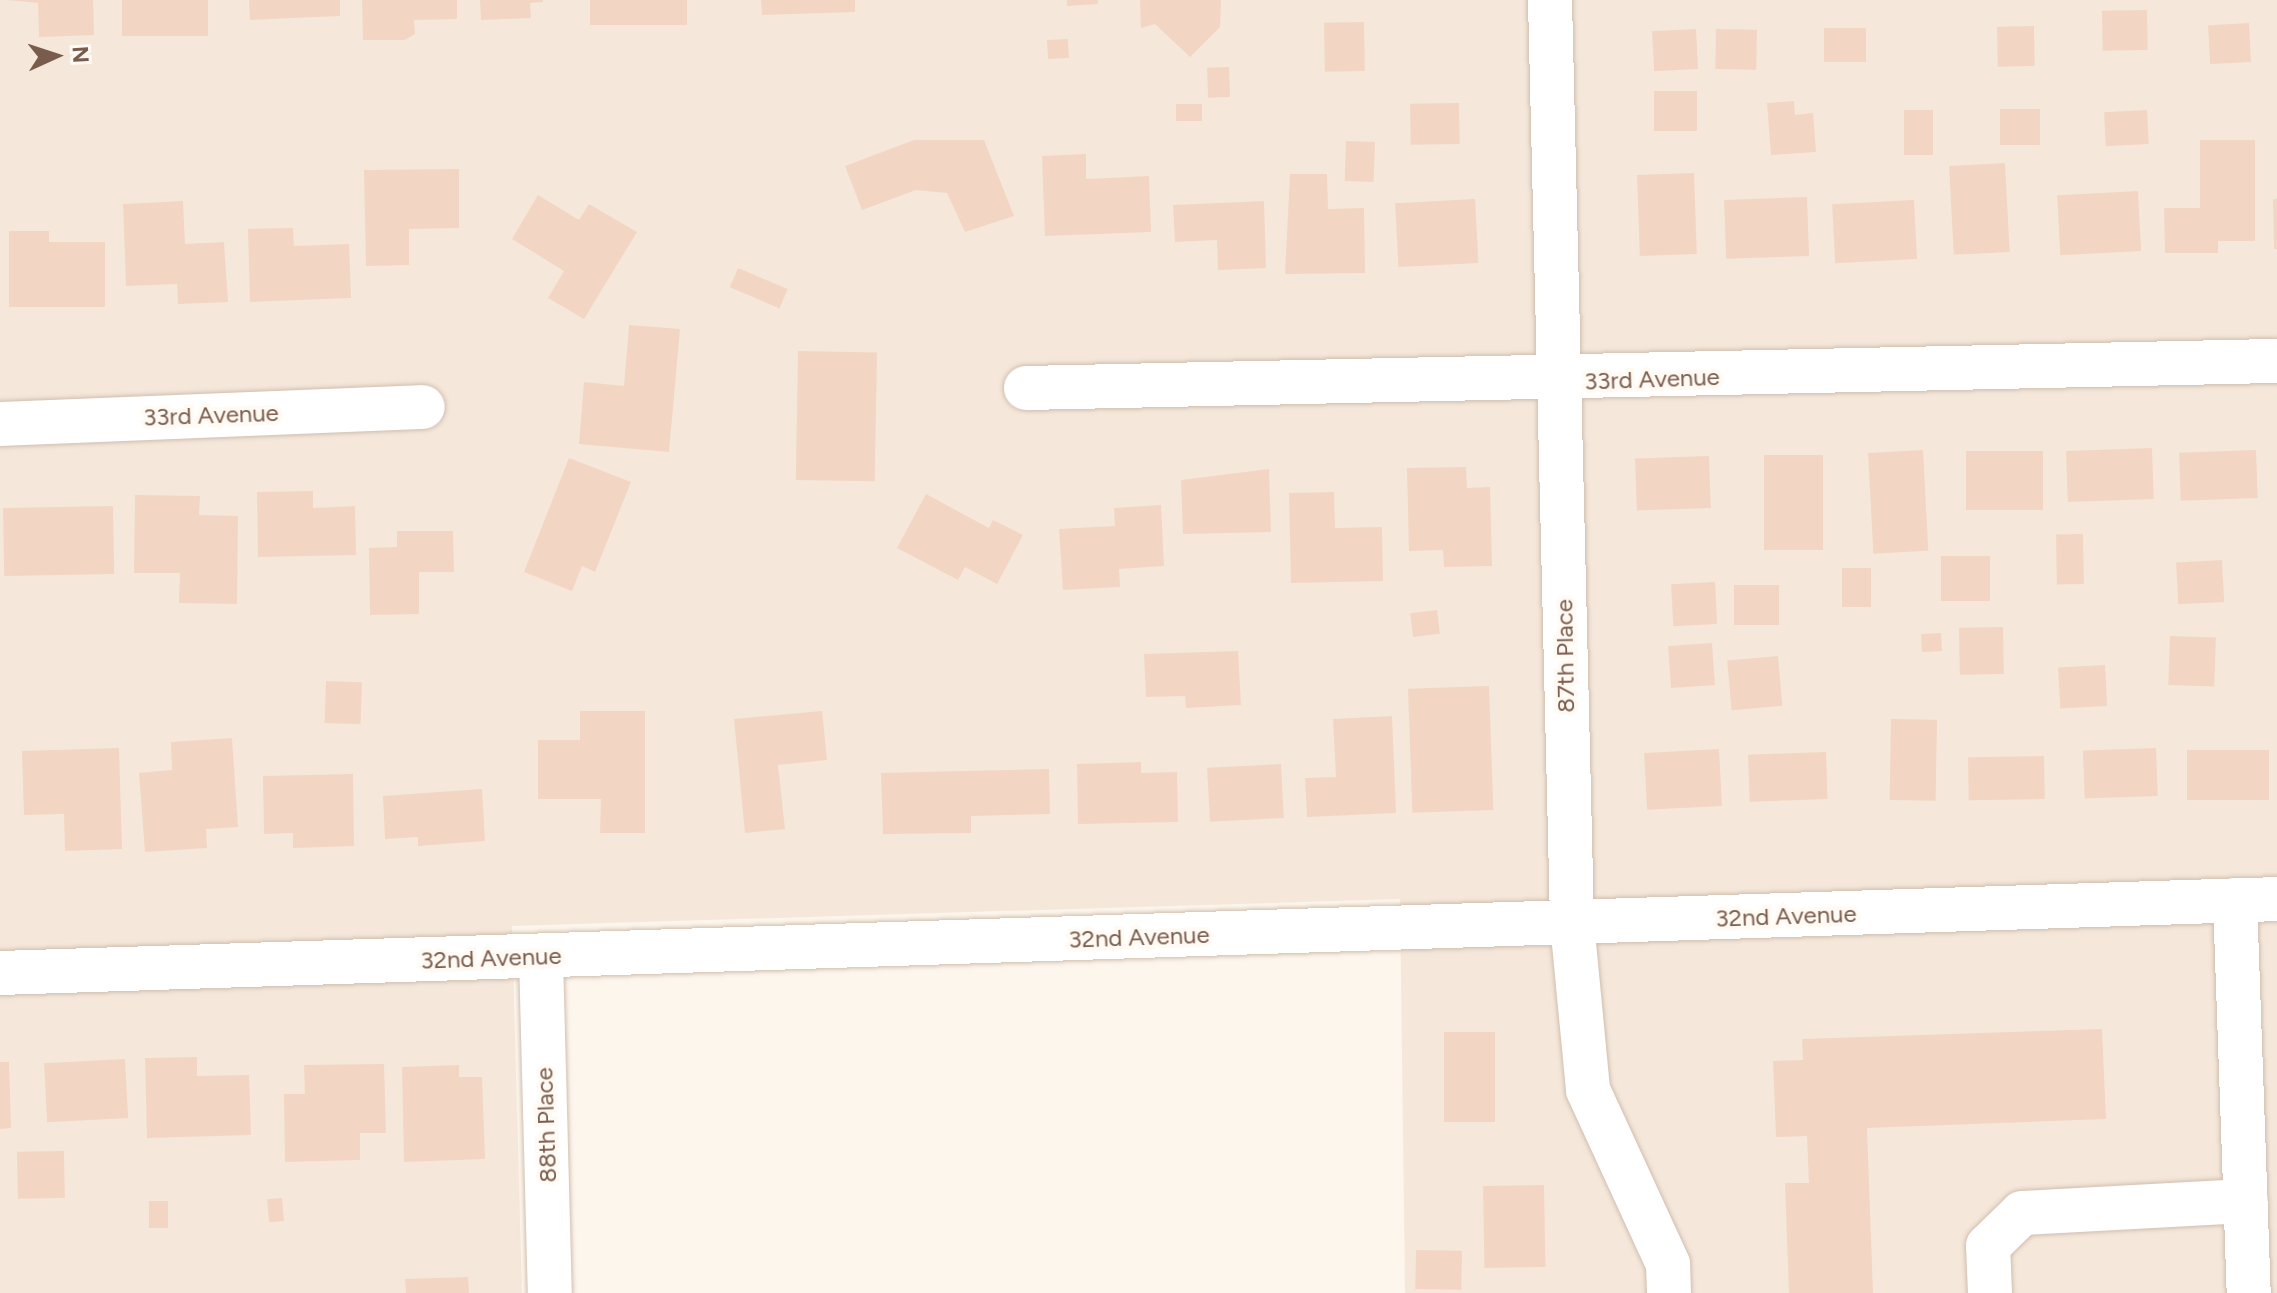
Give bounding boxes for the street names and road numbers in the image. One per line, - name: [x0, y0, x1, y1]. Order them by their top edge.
- street label: 33rd Avenue: [1584, 362, 1720, 396]
- street label: 33rd Avenue: [143, 398, 279, 432]
- street label: 87th Place: [1550, 599, 1580, 713]
- street label: 32nd Avenue: [1715, 899, 1857, 933]
- street label: 32nd Avenue: [1068, 920, 1210, 954]
- street label: 32nd Avenue: [420, 941, 562, 975]
- street label: 88th Place: [530, 1067, 562, 1183]

